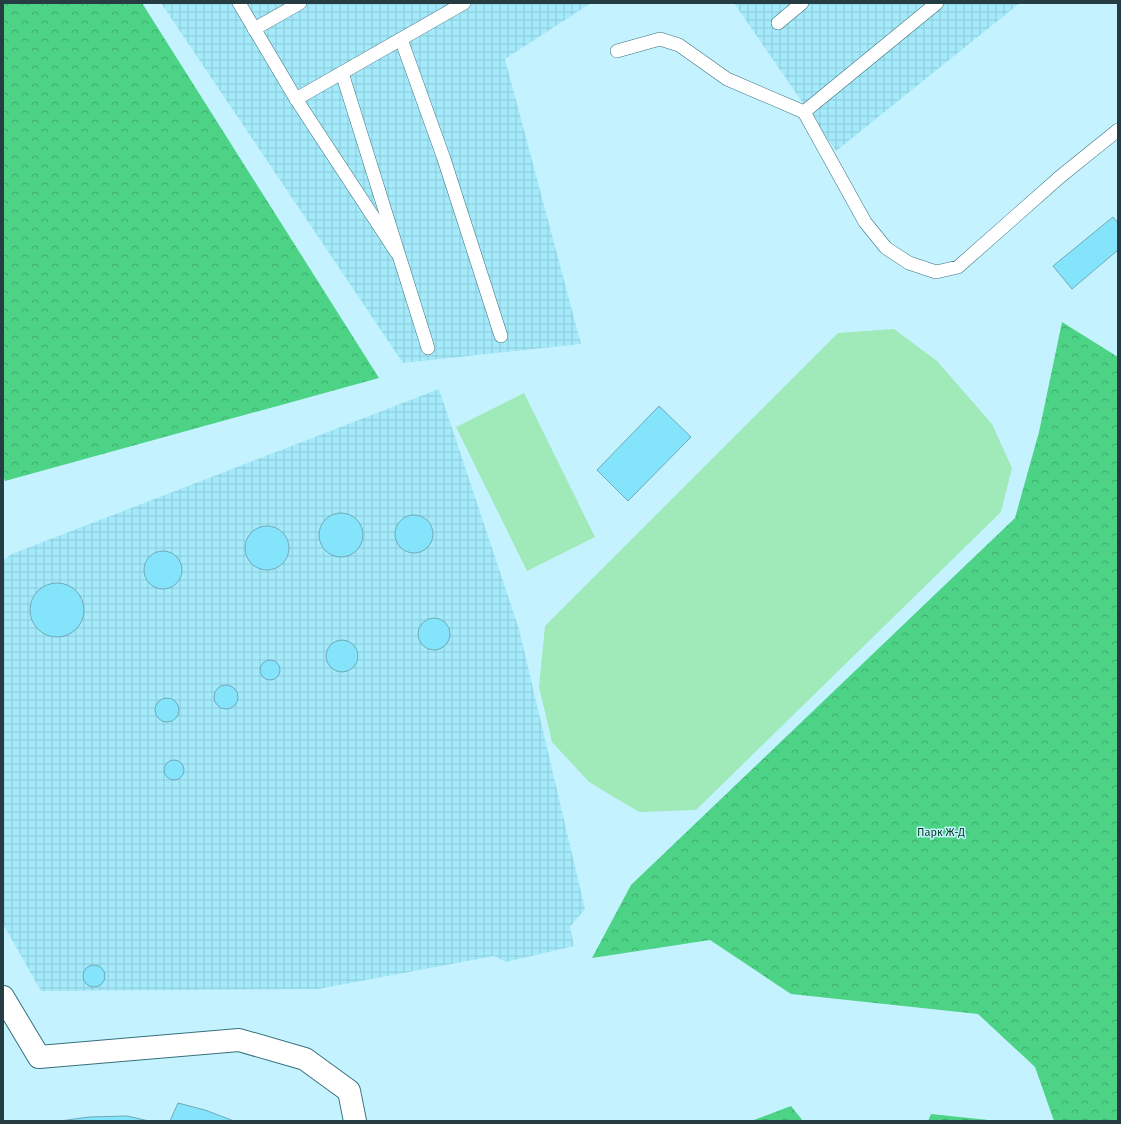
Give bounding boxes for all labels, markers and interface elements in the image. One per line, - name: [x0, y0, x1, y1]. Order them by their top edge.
- park label: Парк Ж-Д: [917, 826, 965, 839]

